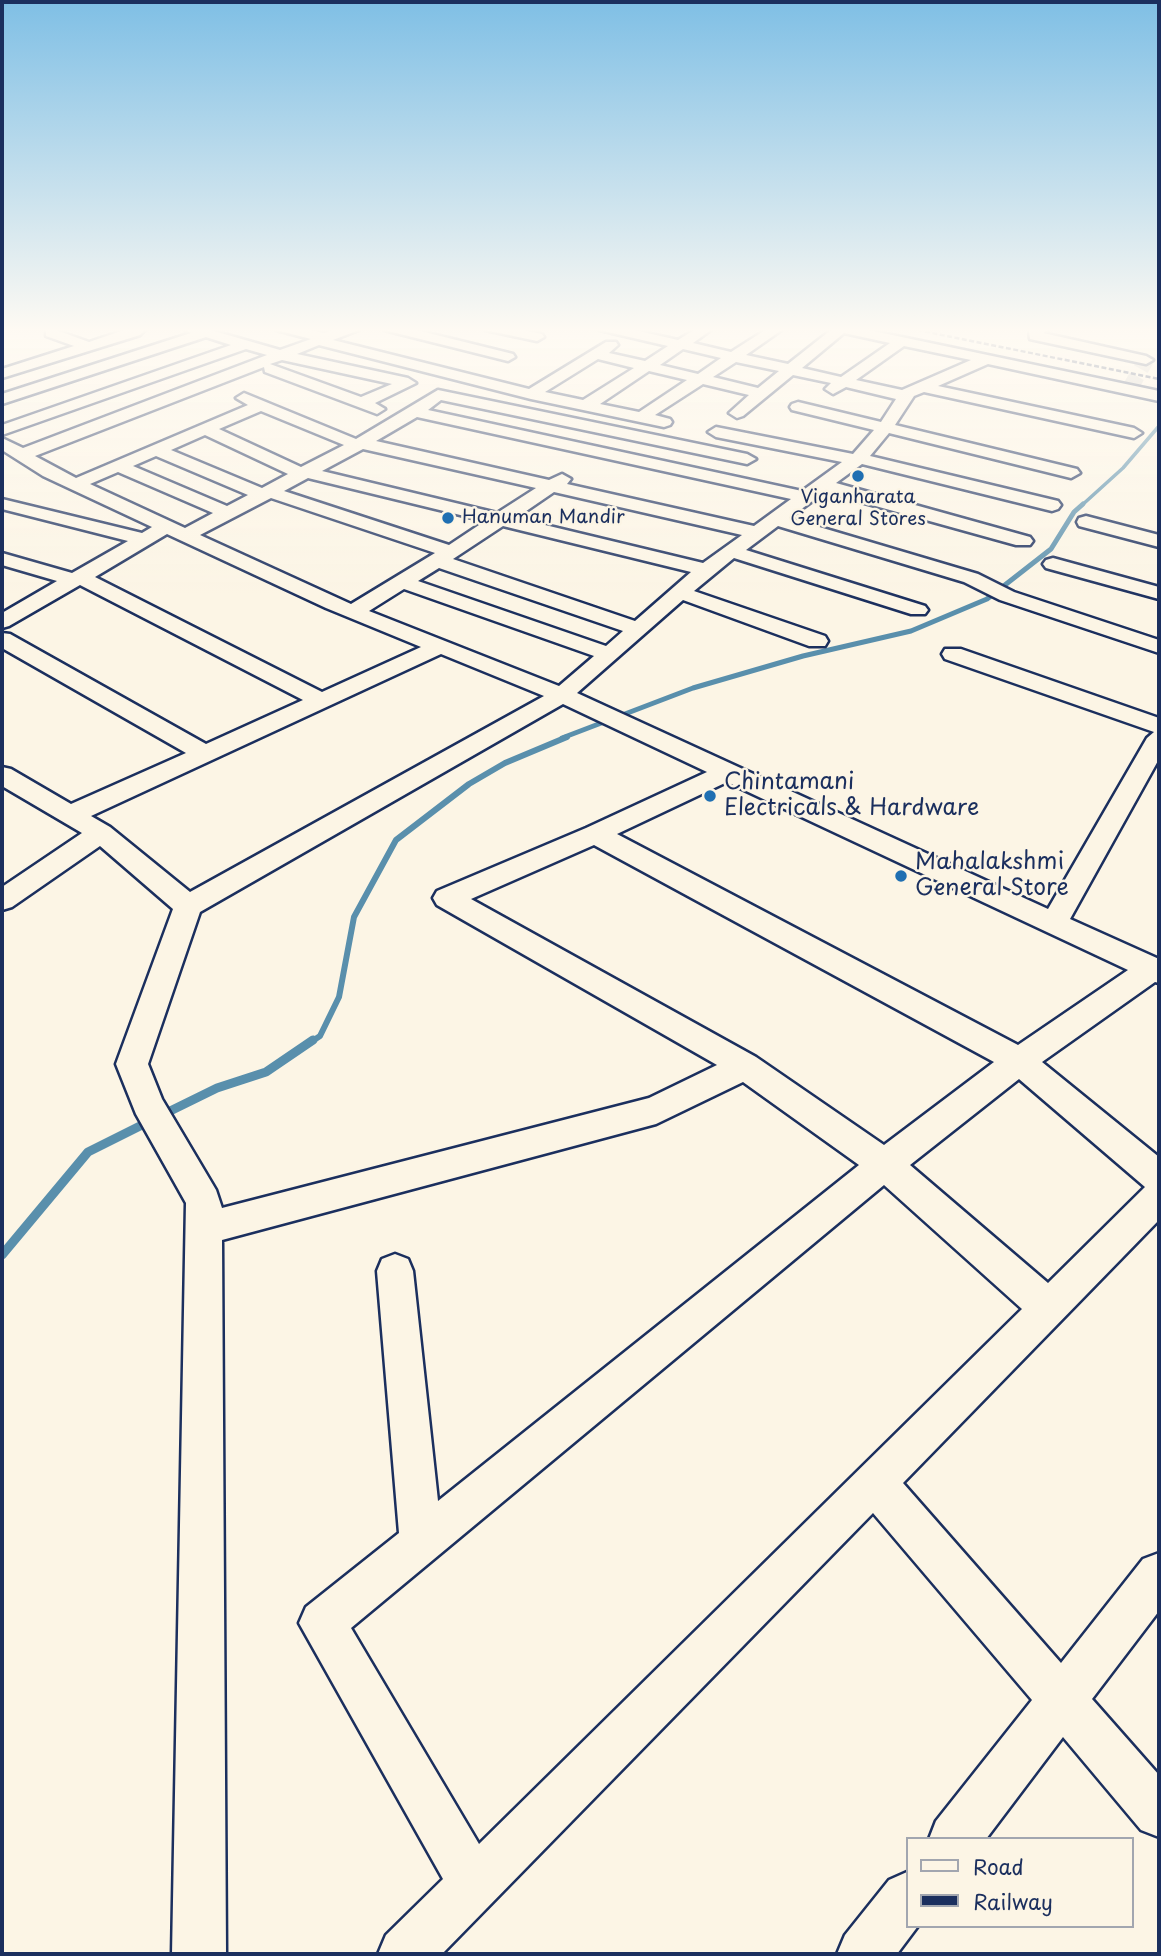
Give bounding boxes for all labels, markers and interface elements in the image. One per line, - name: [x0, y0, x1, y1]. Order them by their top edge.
- marker: Viganharata General Stores: [850, 468, 866, 484]
- place label: Viganharata General Stores: [790, 487, 926, 531]
- place label: Hanuman Mandir: [462, 507, 625, 529]
- marker: Hanuman Mandir: [440, 510, 456, 526]
- place label: Chintamani Electricals & Hardware: [724, 769, 979, 823]
- marker: Chintamani Electricals & Hardware: [702, 788, 718, 804]
- place label: Mahalakshmi General Store: [915, 849, 1069, 903]
- marker: Mahalakshmi General Store: [893, 868, 909, 884]
- legend: [906, 1837, 1133, 1928]
- text: Road: [973, 1850, 1024, 1882]
- text: Railway: [973, 1885, 1053, 1917]

